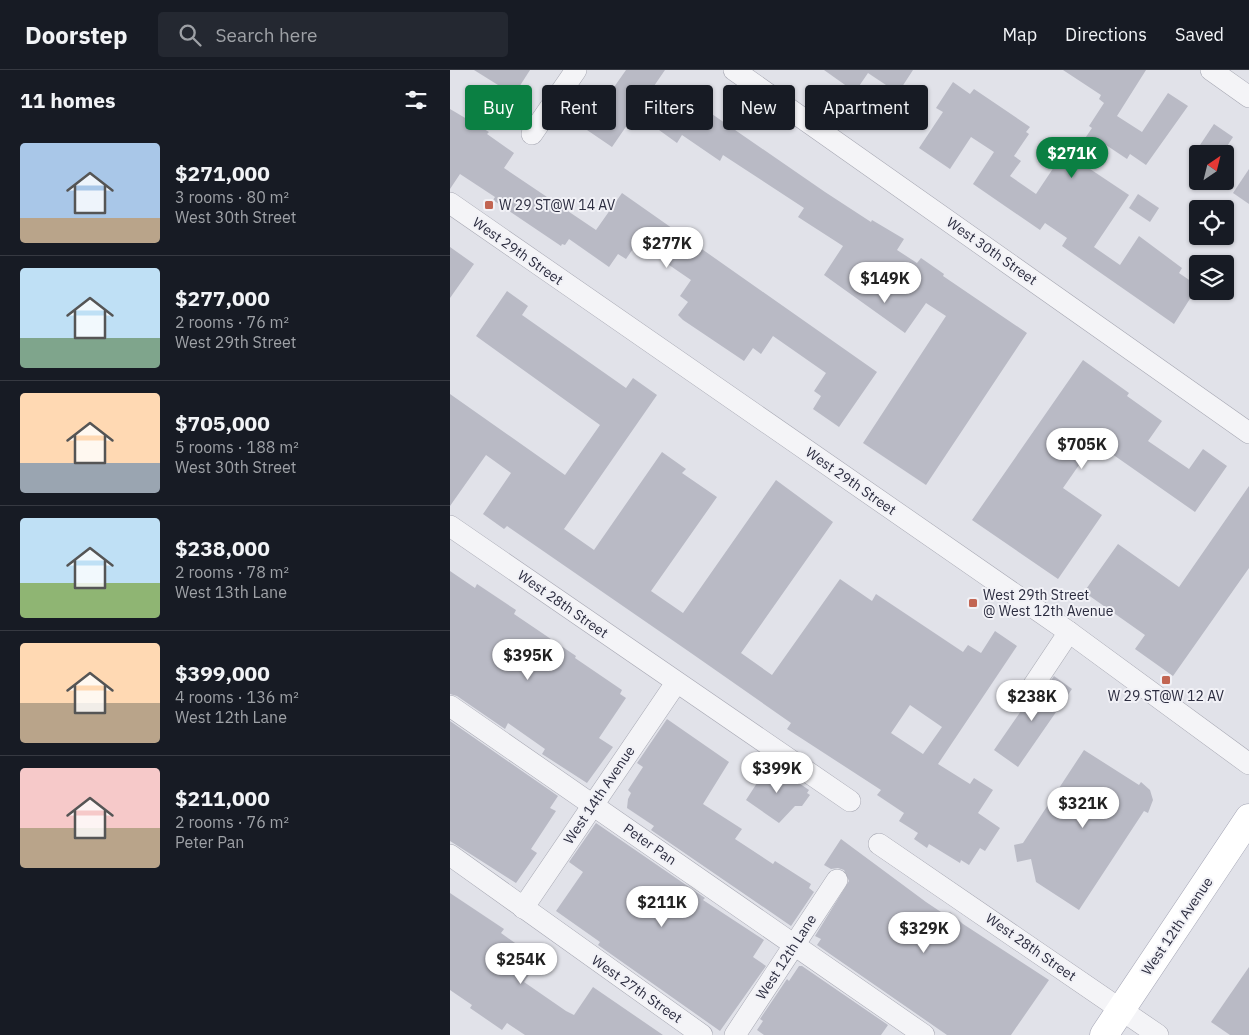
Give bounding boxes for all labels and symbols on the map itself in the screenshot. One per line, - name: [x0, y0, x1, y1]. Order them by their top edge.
- pin: $271K: [1037, 136, 1107, 179]
- north arrow: [1189, 145, 1234, 190]
- place label: W 29 ST@W 14 AV: [499, 196, 616, 214]
- marker: W 29 ST@W 14 AV: [483, 199, 495, 211]
- street label: West 29th Street: [469, 213, 567, 289]
- street label: West 30th Street: [943, 213, 1041, 289]
- pin: $277K: [632, 226, 702, 269]
- pin: $149K: [850, 262, 920, 304]
- pin: $705K: [1047, 428, 1117, 470]
- street label: West 29th Street: [802, 443, 900, 519]
- street label: West 28th Street: [514, 566, 612, 642]
- place label: West 29th Street @ West 12th Avenue: [983, 586, 1114, 620]
- marker: West 29th Street @ West 12th Avenue: [967, 597, 979, 609]
- pin: $395K: [493, 638, 563, 681]
- marker: W 29 ST@W 12 AV: [1160, 674, 1172, 686]
- pin: $238K: [997, 680, 1067, 722]
- place label: W 29 ST@W 12 AV: [1108, 687, 1225, 705]
- street label: West 14th Avenue: [559, 742, 639, 848]
- pin: $399K: [742, 752, 812, 794]
- pin: $321K: [1048, 786, 1118, 829]
- street label: Peter Pan: [620, 819, 680, 869]
- street label: West 12th Avenue: [1137, 873, 1217, 979]
- pin: $211K: [627, 886, 697, 928]
- street label: West 28th Street: [982, 909, 1080, 985]
- street label: West 12th Lane: [752, 911, 820, 1003]
- pin: $329K: [889, 912, 959, 954]
- pin: $254K: [486, 942, 556, 985]
- street label: West 27th Street: [588, 951, 686, 1027]

